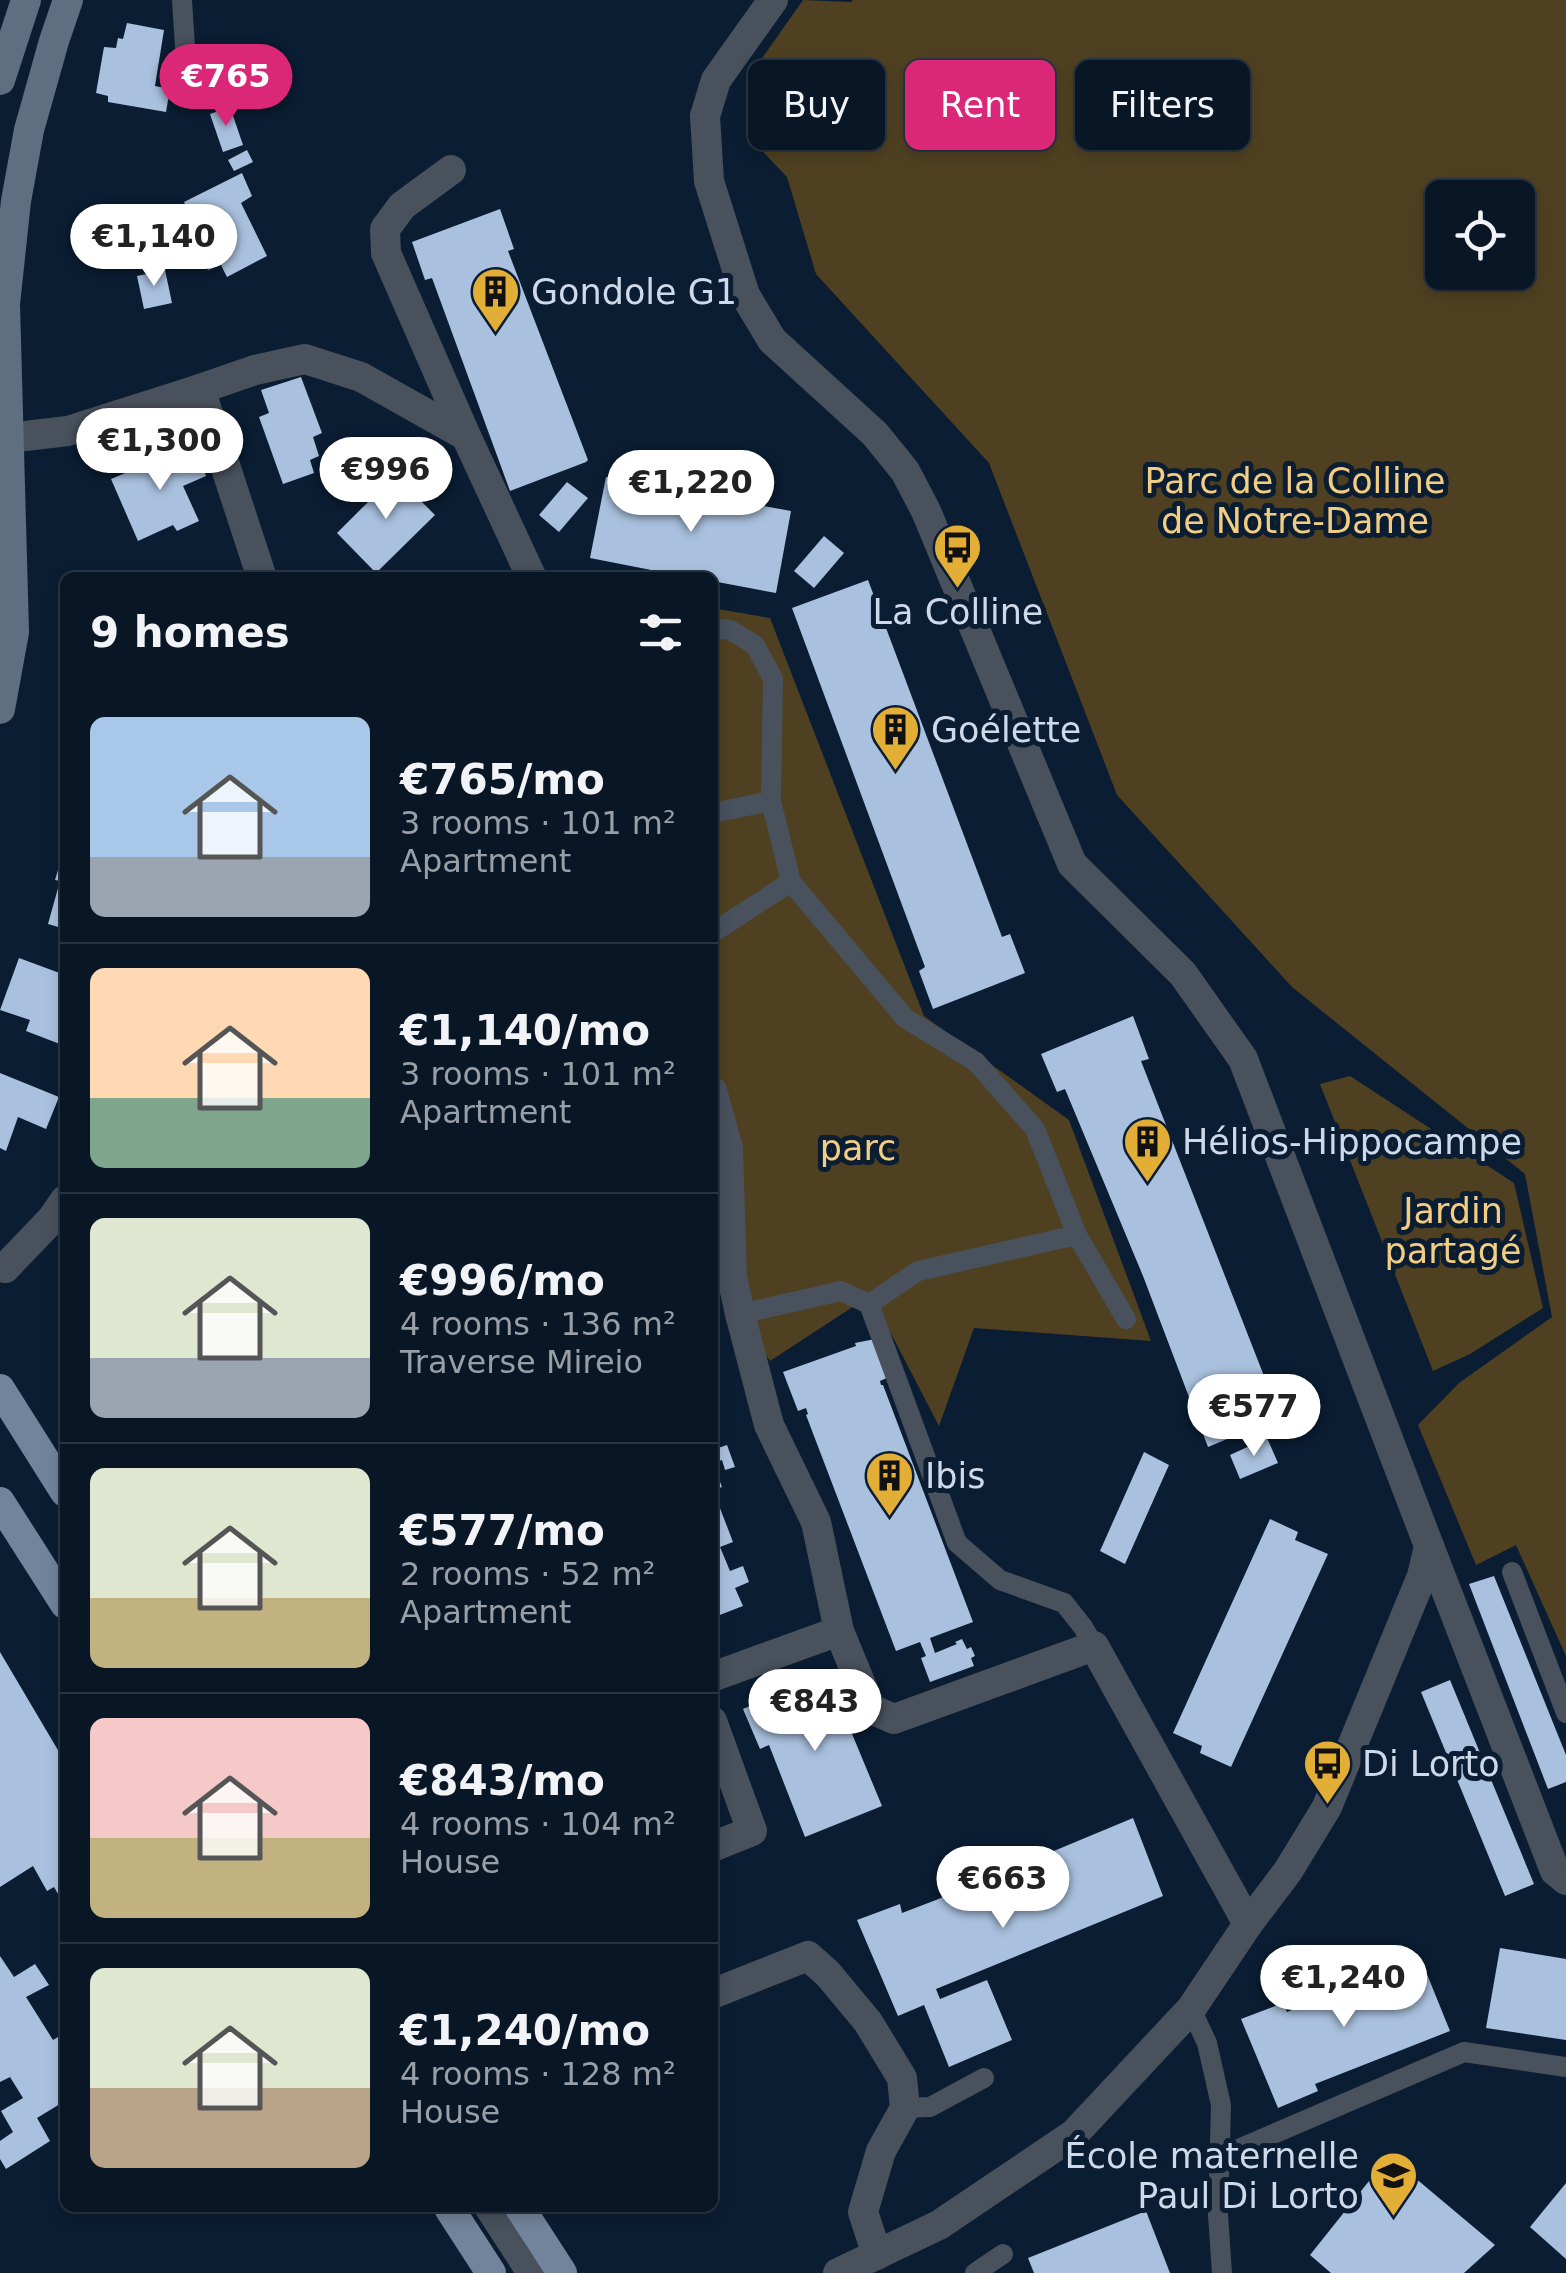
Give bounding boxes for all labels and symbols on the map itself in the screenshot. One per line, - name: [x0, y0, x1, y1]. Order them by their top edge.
- pin: €765: [167, 44, 285, 129]
- pin: €1,140: [73, 204, 235, 289]
- building icon: Gondole G1: [470, 266, 522, 334]
- place label: Gondole G1: [531, 272, 737, 312]
- pin: €1,300: [79, 408, 241, 493]
- pin: €996: [327, 437, 445, 522]
- pin: €1,220: [610, 450, 772, 535]
- park label: Parc de la Colline de Notre-Dame: [1145, 461, 1445, 541]
- bus stop icon: La Colline: [932, 522, 984, 590]
- place label: La Colline: [873, 592, 1043, 632]
- building icon: Goélette: [870, 704, 922, 772]
- place label: Goélette: [931, 710, 1081, 750]
- building icon: Hélios-Hippocampe: [1121, 1116, 1173, 1184]
- place label: Hélios-Hippocampe: [1182, 1122, 1522, 1162]
- park label: parc: [820, 1128, 896, 1168]
- park label: Jardin partagé: [1385, 1191, 1521, 1271]
- pin: €577: [1195, 1374, 1313, 1459]
- building icon: Ibis: [864, 1450, 916, 1518]
- place label: Ibis: [925, 1456, 986, 1496]
- pin: €843: [756, 1669, 874, 1754]
- bus stop icon: Di Lorto: [1301, 1738, 1353, 1806]
- place label: Di Lorto: [1362, 1744, 1500, 1784]
- pin: €663: [944, 1846, 1062, 1931]
- pin: €1,240: [1263, 1945, 1425, 2030]
- place label: École maternelle Paul Di Lorto: [1065, 2135, 1359, 2216]
- school or university icon: École maternelle Paul Di Lorto: [1368, 2150, 1420, 2218]

